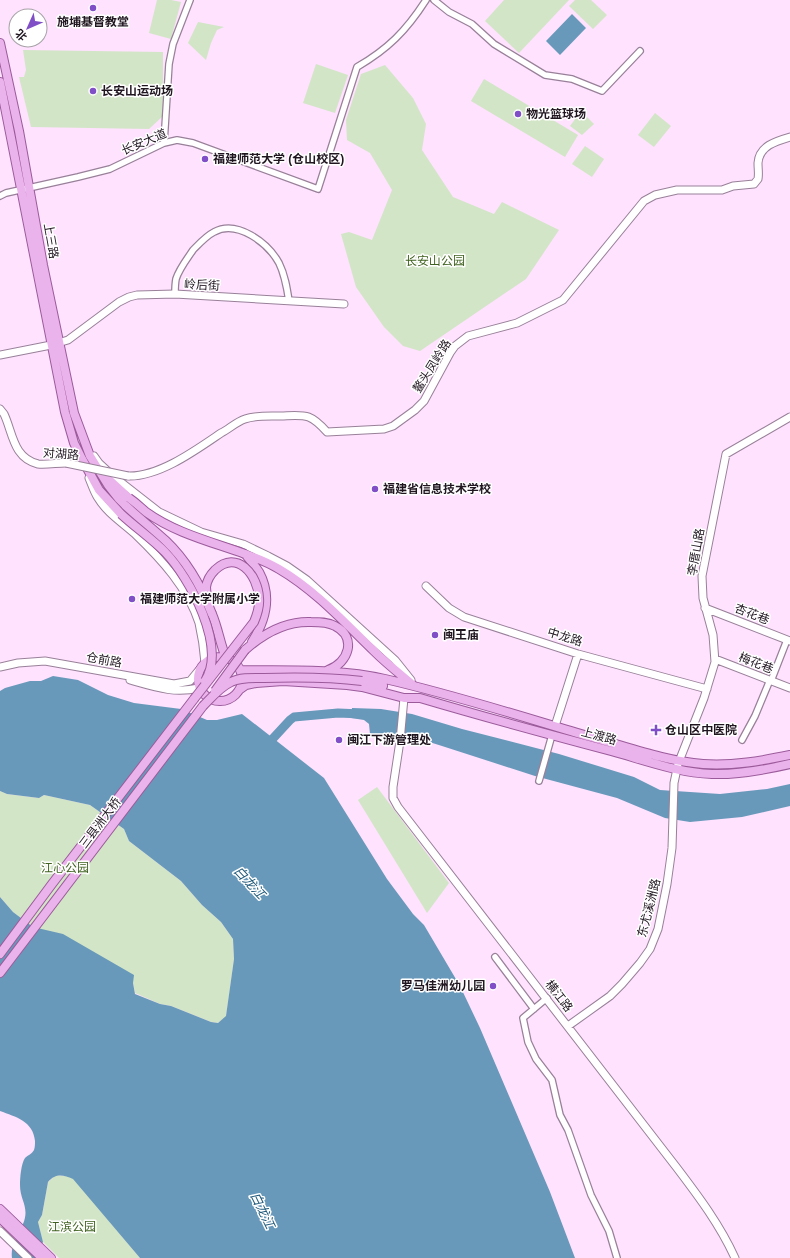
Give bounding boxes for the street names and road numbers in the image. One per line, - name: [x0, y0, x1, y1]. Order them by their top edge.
- street label: 长安大道: [119, 126, 169, 158]
- street label: 上三路: [41, 222, 61, 260]
- street label: 岭后街: [184, 277, 220, 293]
- street label: 鳌头凤岭路: [410, 337, 454, 395]
- street label: 对湖路: [43, 446, 79, 462]
- street label: 李厝山路: [685, 527, 707, 577]
- street label: 杏花巷: [733, 601, 771, 627]
- street label: 中龙路: [546, 625, 584, 649]
- street label: 仓前路: [85, 650, 123, 670]
- street label: 梅花巷: [737, 650, 775, 676]
- street label: 上渡路: [580, 725, 618, 747]
- street label: 三县洲大桥: [76, 795, 124, 851]
- street label: 东尤溪洲路: [635, 877, 663, 939]
- street label: 横江路: [542, 978, 576, 1014]

